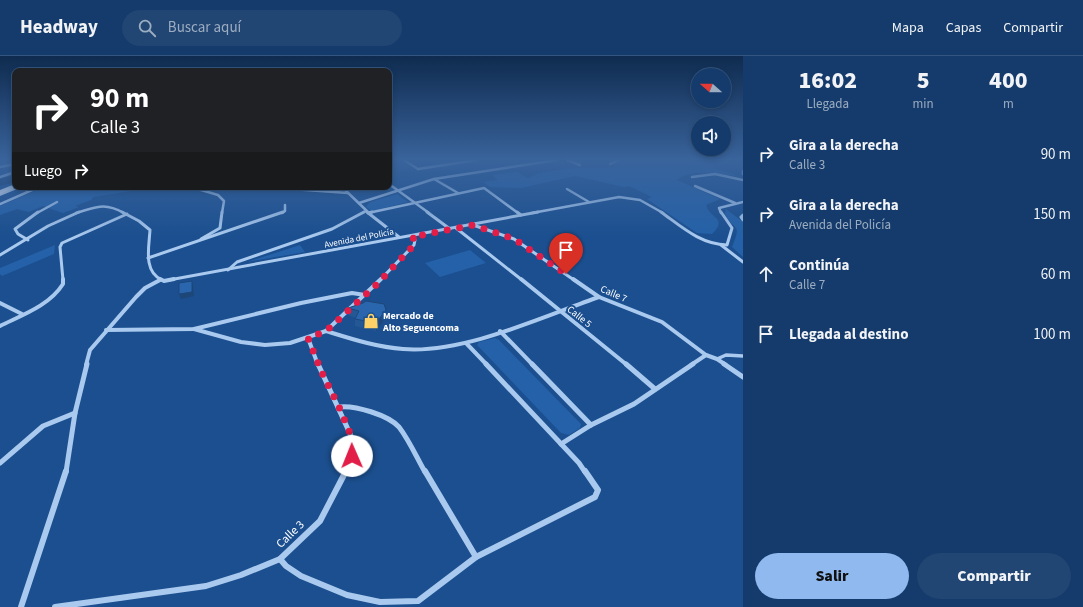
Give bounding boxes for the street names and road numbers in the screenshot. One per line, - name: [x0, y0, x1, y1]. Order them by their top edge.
- street label: Avenida del Policía: [323, 225, 395, 252]
- street label: Calle 7: [598, 282, 629, 306]
- street label: Calle 5: [564, 303, 595, 331]
- street label: Calle 3: [272, 517, 308, 552]

